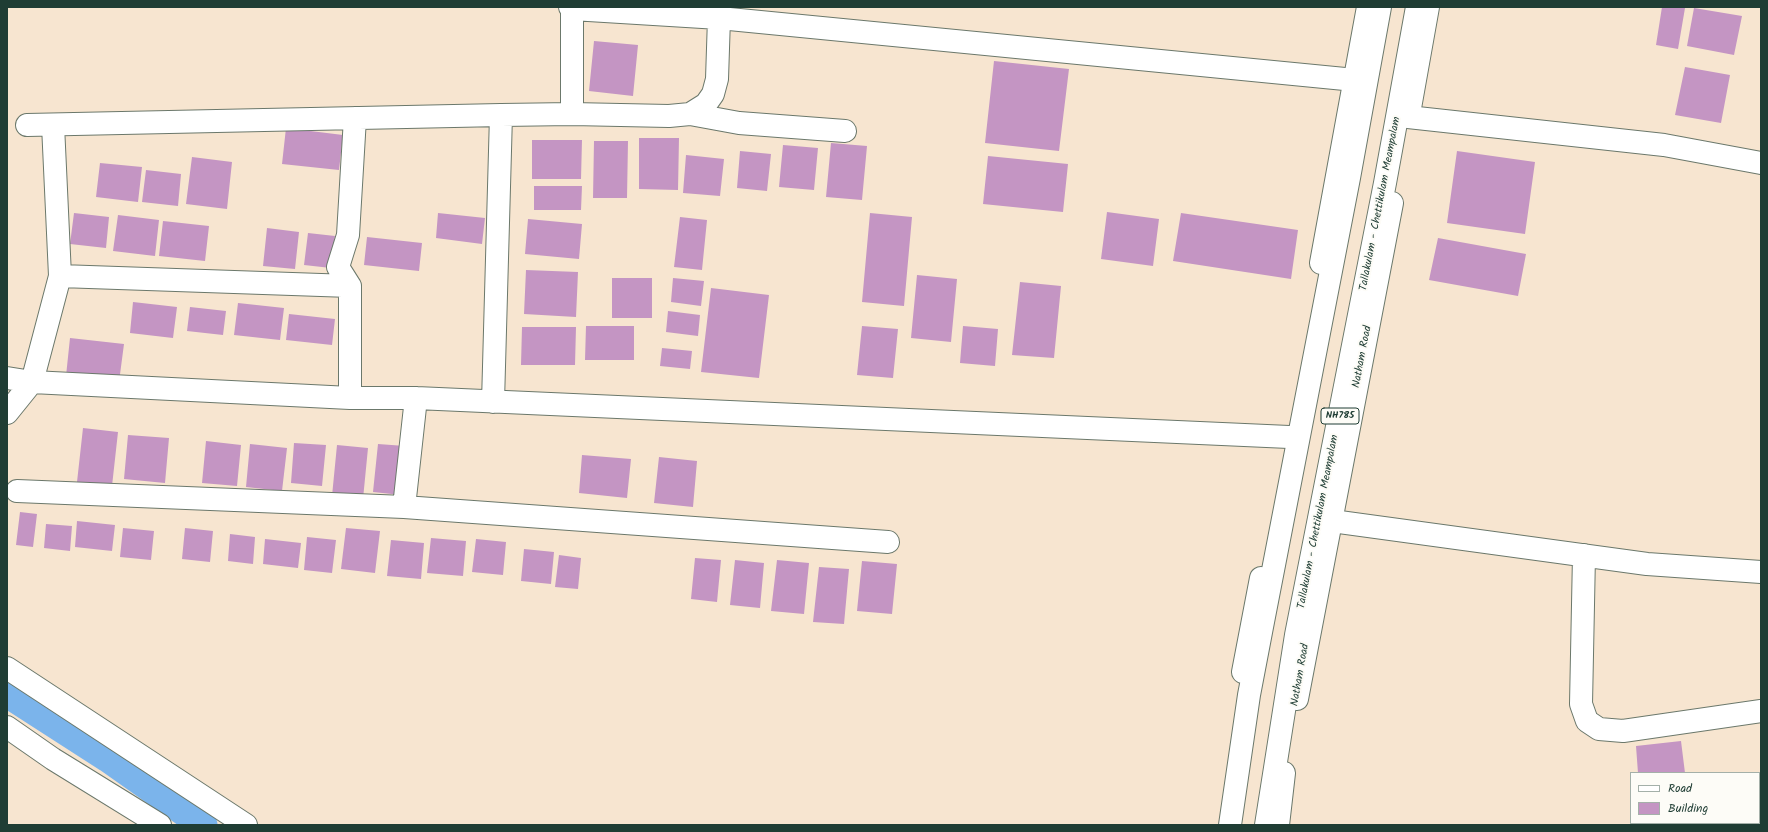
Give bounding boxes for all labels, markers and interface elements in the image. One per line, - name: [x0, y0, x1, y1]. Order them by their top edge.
- street label: Tallakulam - Chettikulam Meampalam: [1358, 116, 1404, 292]
- street label: Natham Road: [1350, 325, 1376, 389]
- road number: NH785: [1321, 408, 1359, 424]
- street label: Tallakulam - Chettikulam Meampalam: [1296, 434, 1342, 610]
- street label: Natham Road: [1289, 643, 1313, 707]
- legend: [1630, 772, 1760, 824]
- text: Road: [1668, 779, 1692, 798]
- text: Building: [1668, 799, 1708, 818]

